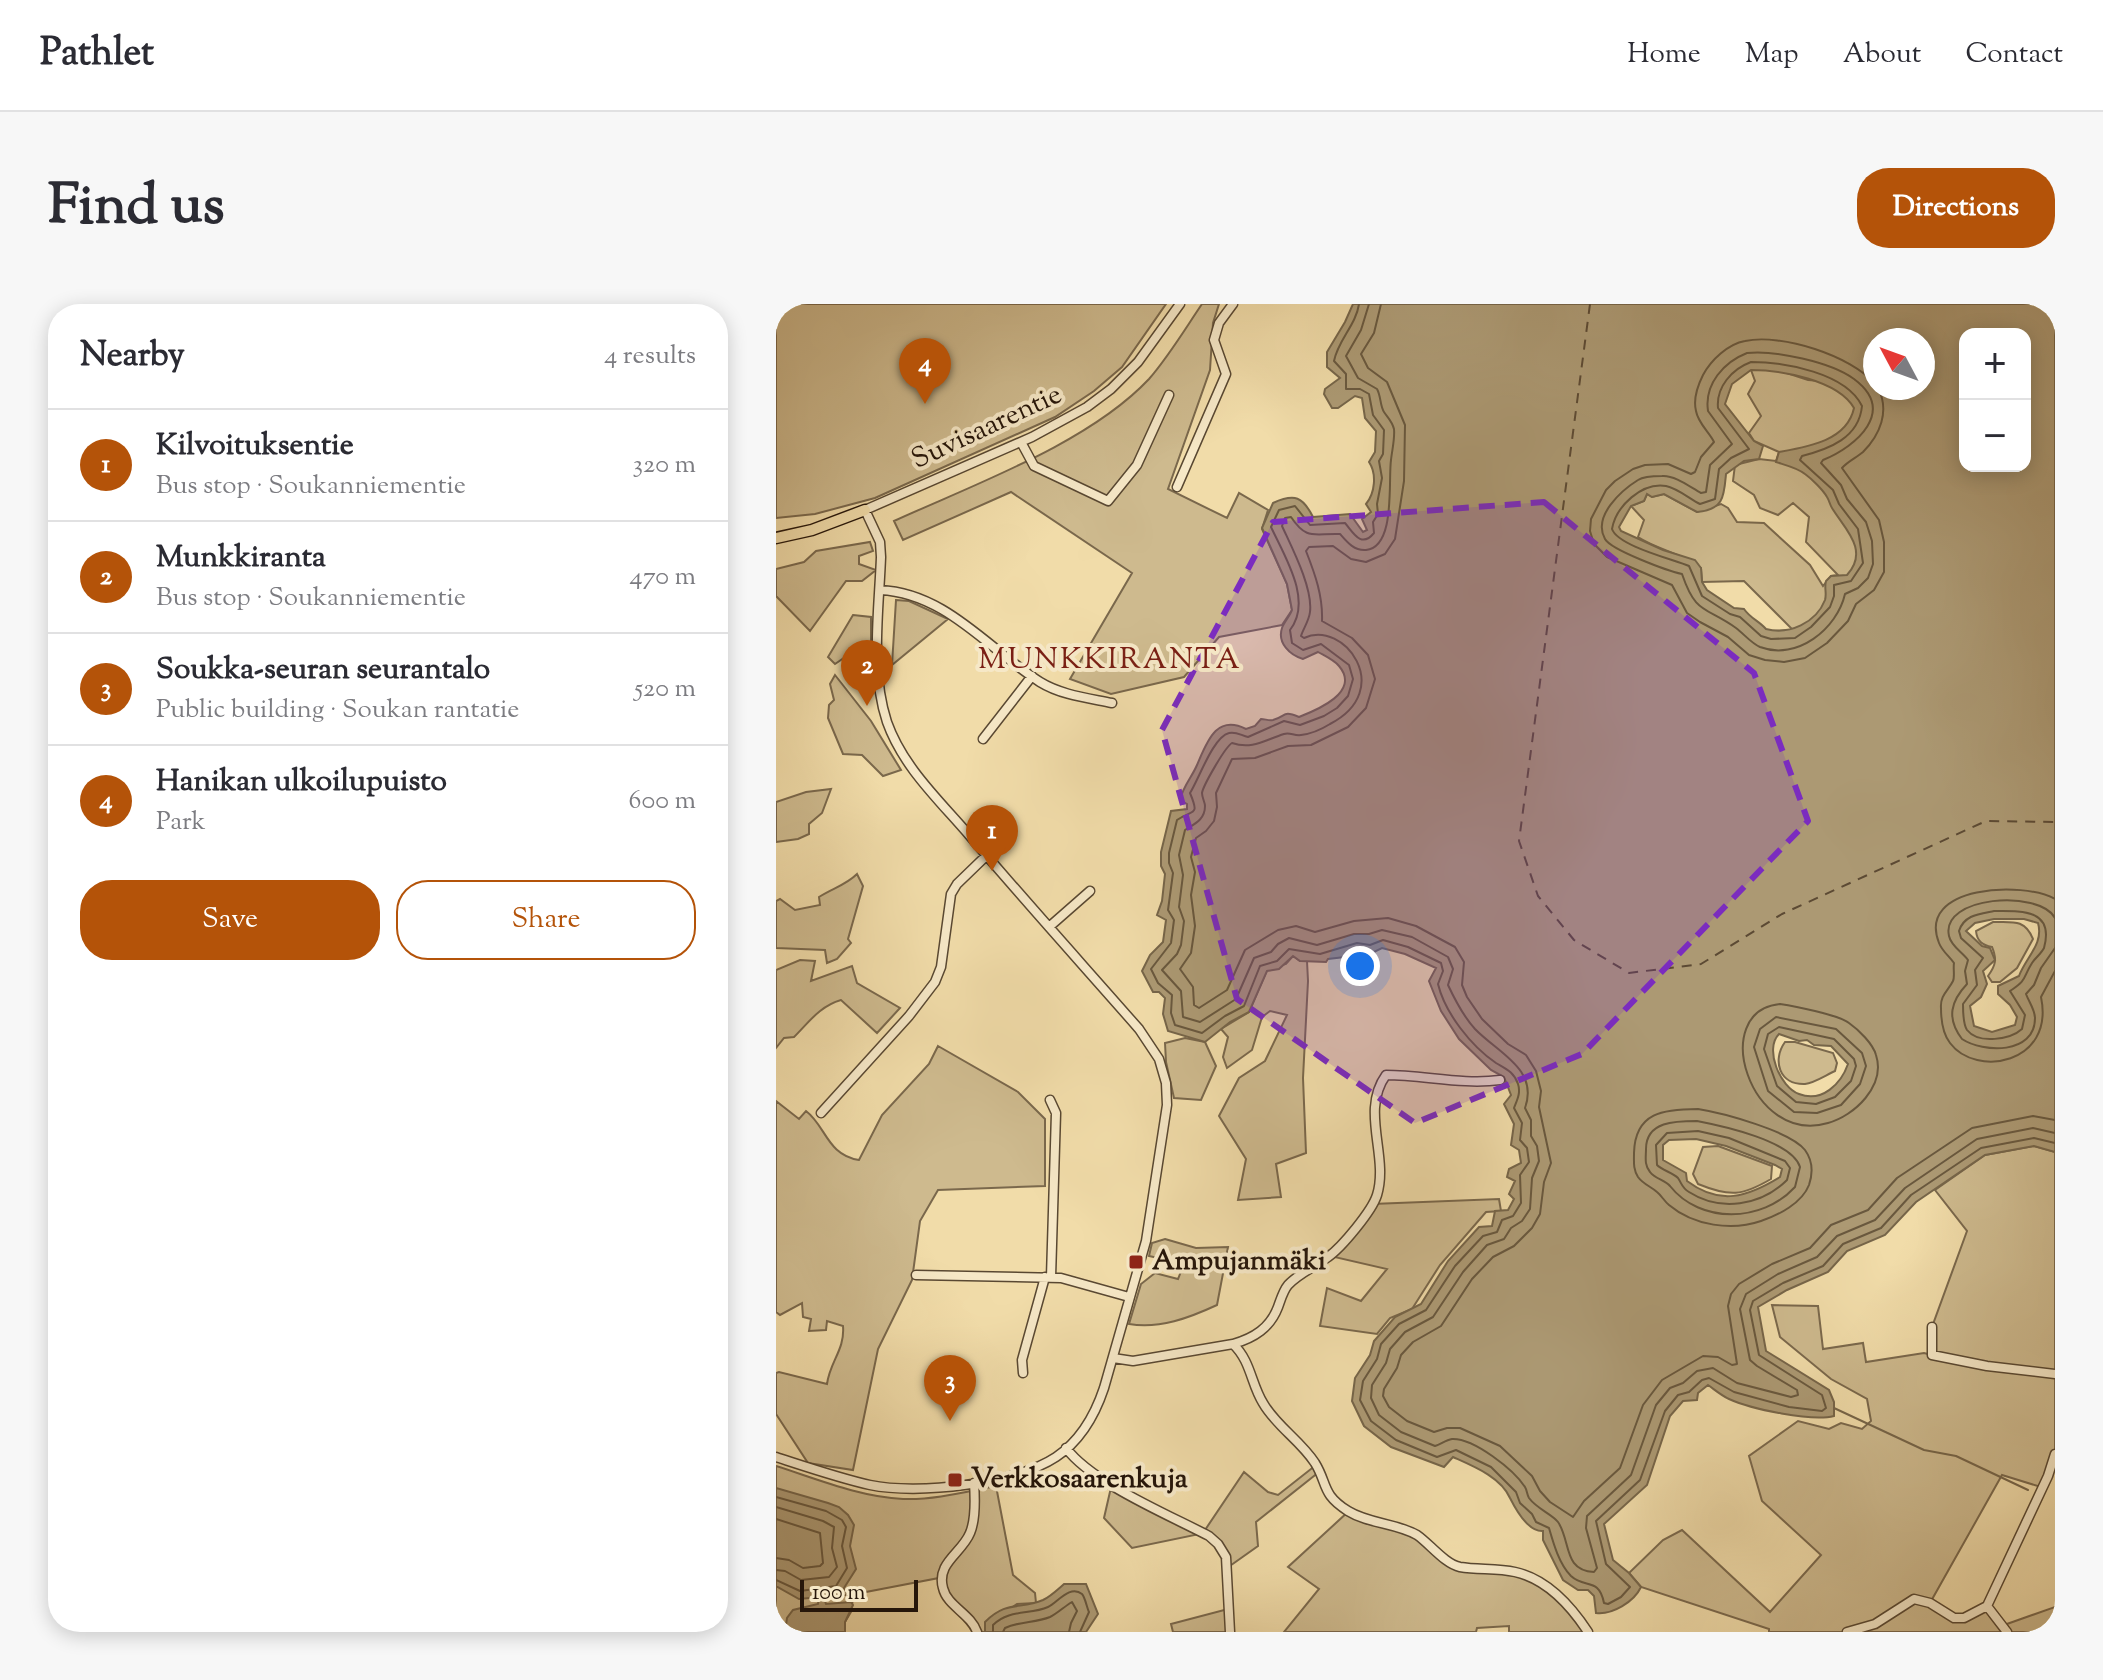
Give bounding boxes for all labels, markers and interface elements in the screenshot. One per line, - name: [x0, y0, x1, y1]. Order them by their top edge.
- text: Pathlet: [40, 28, 154, 82]
- text: Home: [1627, 35, 1701, 75]
- text: Map: [1745, 35, 1799, 75]
- text: About: [1843, 35, 1921, 75]
- text: Contact: [1965, 35, 2063, 75]
- text: Find us: [48, 168, 224, 249]
- button: Directions: [1857, 168, 2055, 248]
- north arrow: [1863, 328, 1935, 400]
- map controls: [1959, 328, 2031, 472]
- button: +: [1959, 328, 2031, 400]
- text: Nearby: [80, 332, 185, 381]
- text: 4 results: [604, 338, 696, 375]
- pin: 4: [899, 338, 951, 404]
- street label: Suvisaarentie: [905, 376, 1069, 480]
- button: −: [1959, 400, 2031, 472]
- text: Kilvoituksentie: [156, 425, 354, 468]
- text: 1: [102, 447, 110, 484]
- text: 320 m: [633, 447, 696, 484]
- text: Bus stop · Soukanniementie: [156, 468, 466, 505]
- text: Munkkiranta: [156, 537, 326, 580]
- text: 2: [100, 559, 112, 596]
- text: 470 m: [630, 559, 696, 596]
- text: Bus stop · Soukanniementie: [156, 580, 466, 617]
- district label: MUNKKIRANTA: [978, 639, 1242, 682]
- pin: 2: [841, 640, 893, 706]
- text: Soukka-seuran seurantalo: [156, 649, 490, 692]
- text: 3: [101, 671, 111, 708]
- text: 520 m: [634, 671, 696, 708]
- text: Public building · Soukan rantatie: [156, 692, 519, 729]
- text: Hanikan ulkoilupuisto: [156, 761, 447, 804]
- text: 4: [99, 783, 113, 820]
- text: 600 m: [629, 783, 696, 820]
- text: Park: [156, 804, 206, 841]
- pin: 1: [966, 805, 1018, 871]
- button: Save: [80, 880, 380, 960]
- button: Share: [396, 880, 696, 960]
- your location: [1340, 946, 1380, 986]
- place label: Ampujanmäki: [1152, 1242, 1326, 1282]
- marker: Ampujanmäki: [1127, 1253, 1145, 1271]
- pin: 3: [924, 1355, 976, 1421]
- place label: Verkkosaarenkuja: [971, 1460, 1188, 1500]
- marker: Verkkosaarenkuja: [946, 1471, 964, 1489]
- scale bar: [800, 1576, 918, 1612]
- text: 100 m: [812, 1578, 865, 1610]

